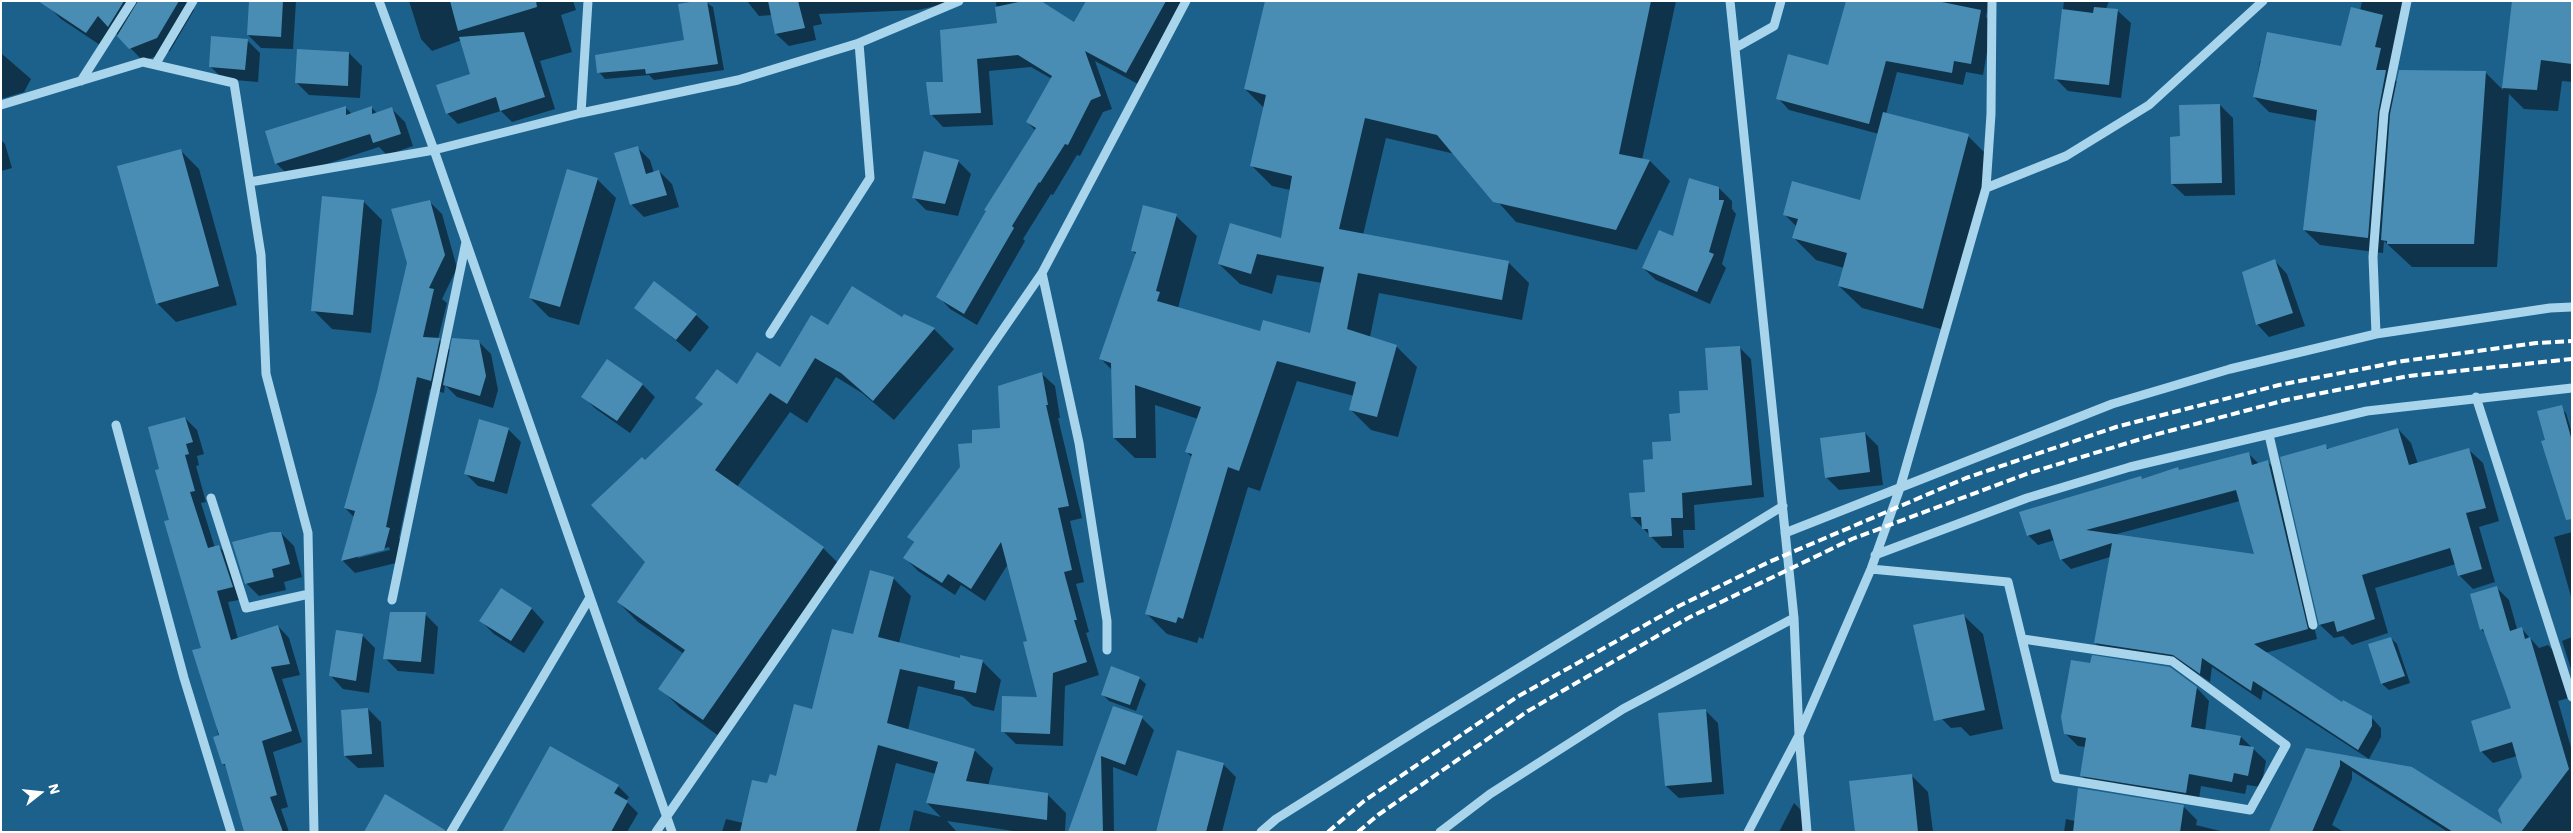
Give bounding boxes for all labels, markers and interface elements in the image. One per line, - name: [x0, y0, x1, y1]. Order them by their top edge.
- north arrow: [15, 768, 65, 818]
- text: N: [45, 782, 64, 796]

